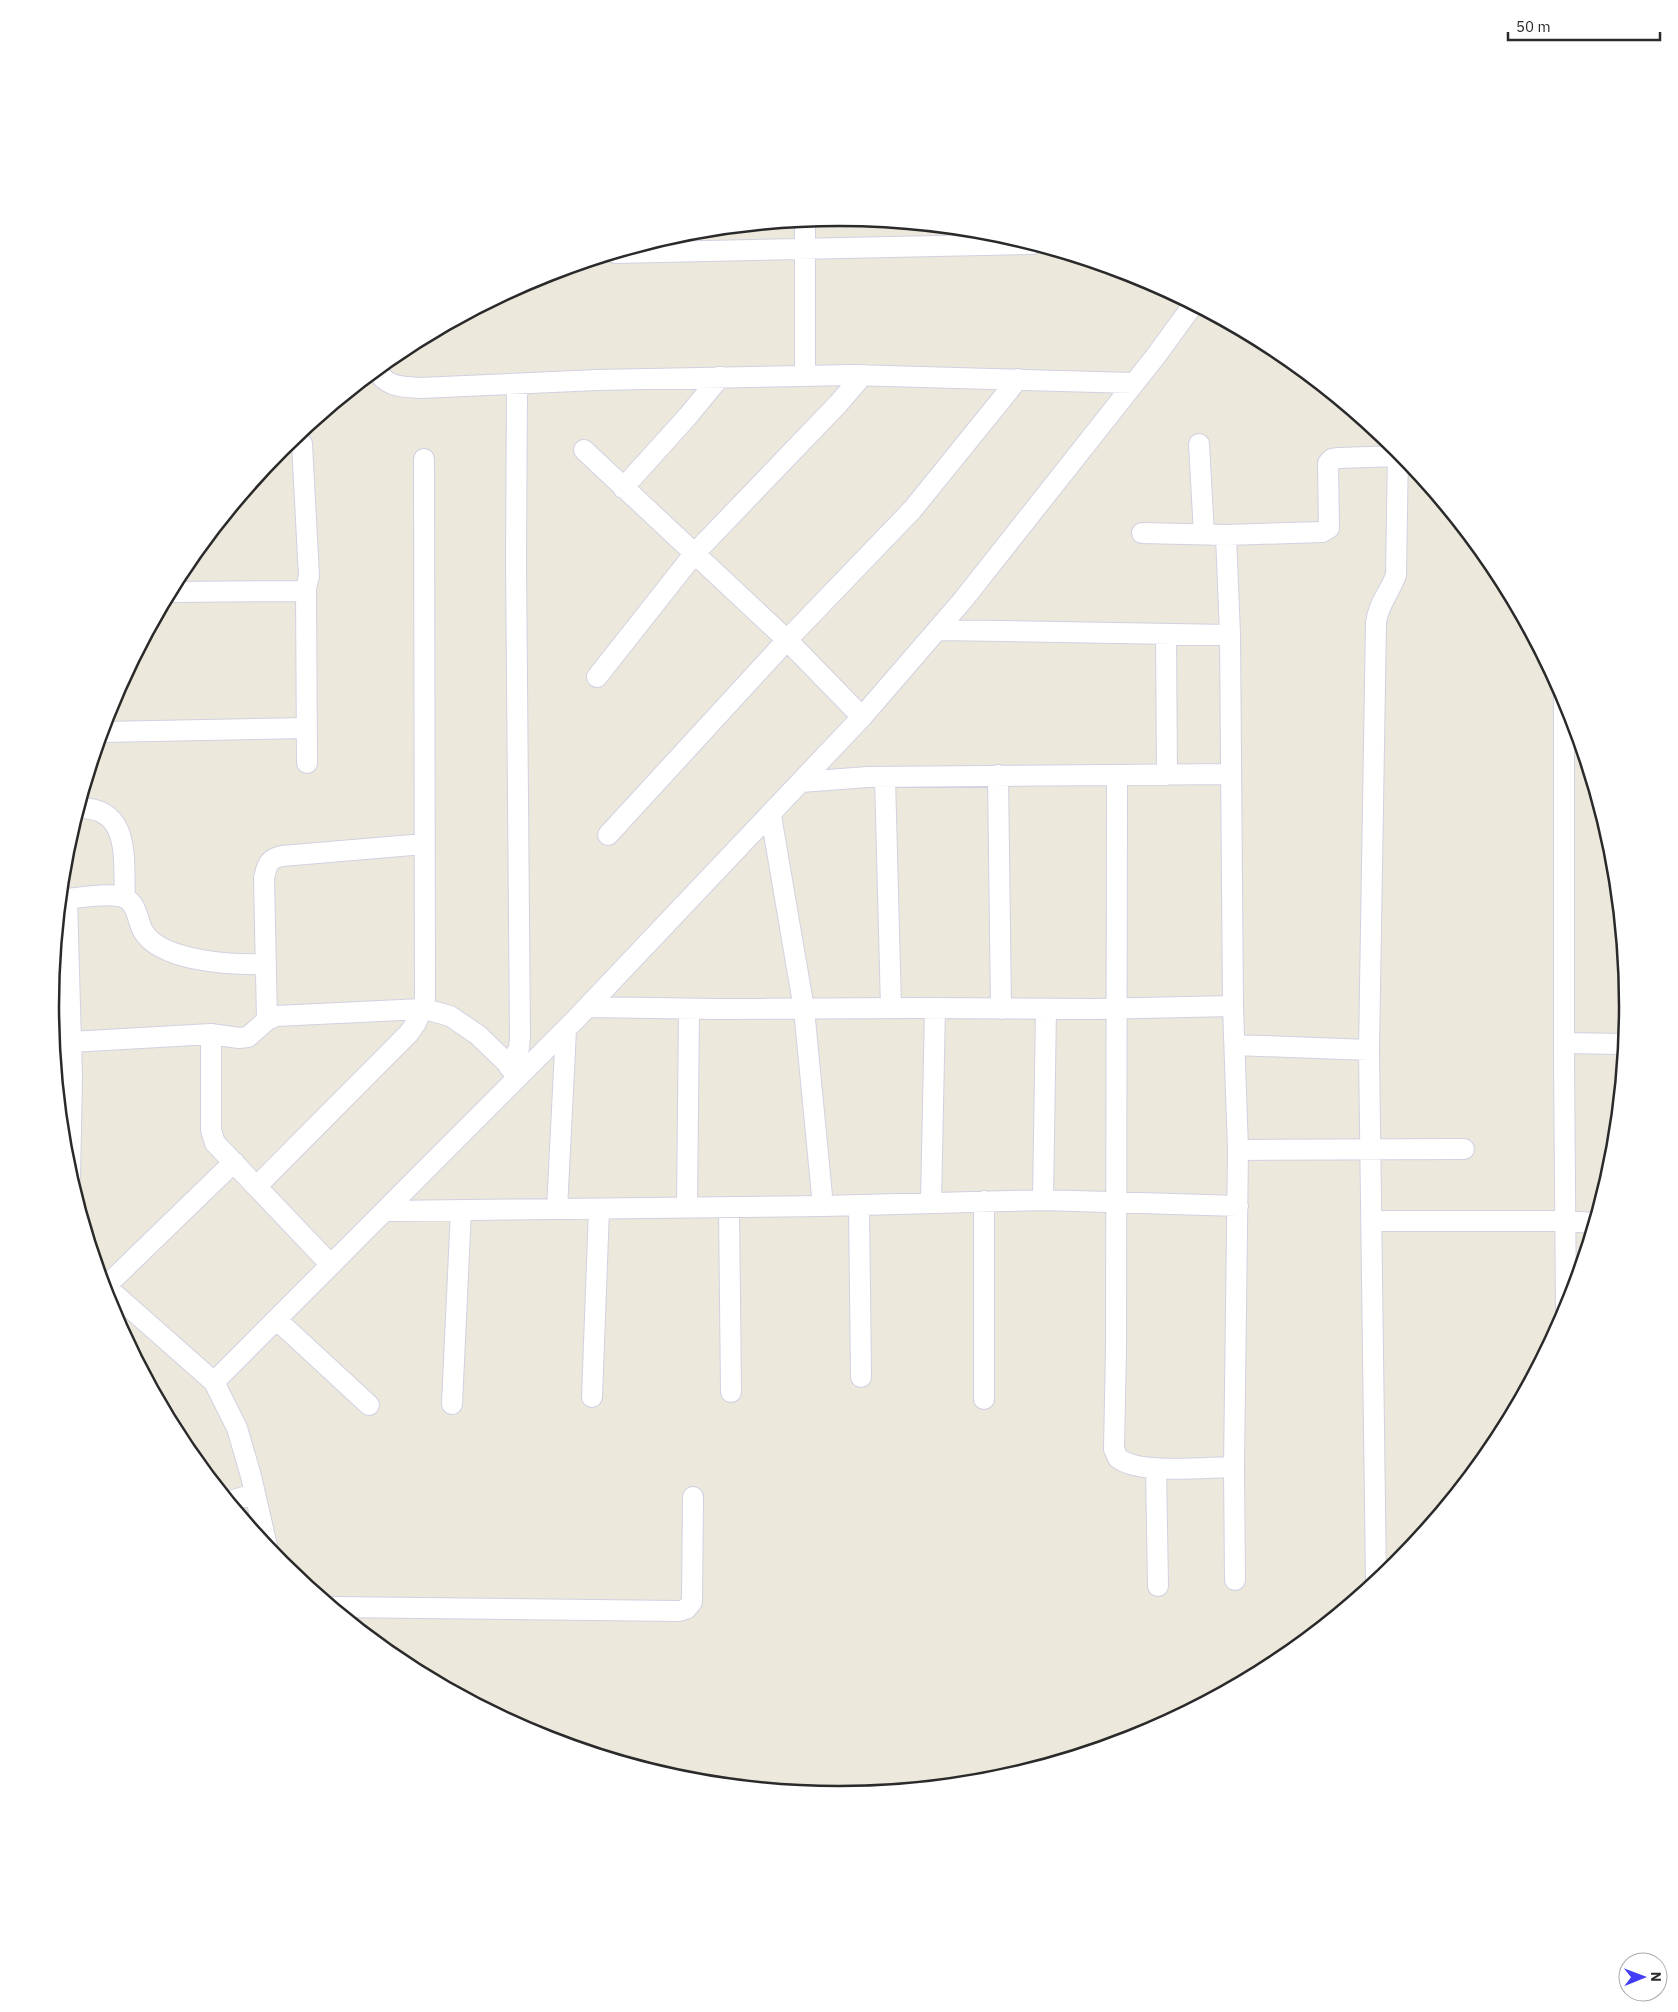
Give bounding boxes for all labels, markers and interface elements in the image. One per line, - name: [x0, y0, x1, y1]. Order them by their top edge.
- scale bar: [1508, 10, 1660, 42]
- text: 50 m: [1516, 17, 1551, 36]
- north arrow: [1618, 1952, 1668, 2002]
- text: N: [1647, 1972, 1665, 1982]

